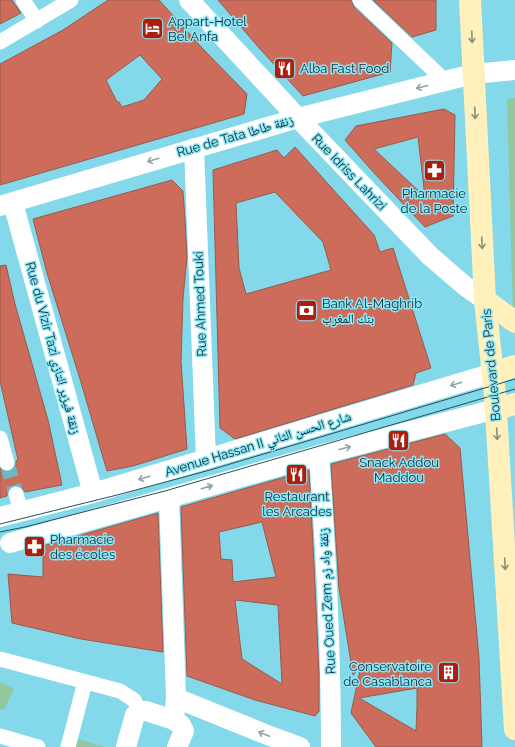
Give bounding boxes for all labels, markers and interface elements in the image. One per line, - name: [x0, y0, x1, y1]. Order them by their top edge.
- place label: Appart-Hotel Bel Anfa: [168, 14, 247, 44]
- hotel icon: Appart-Hotel Bel Anfa: [139, 15, 165, 41]
- one-way arrow: [468, 30, 475, 43]
- restaurant icon: Alba Fast Food: [271, 55, 297, 81]
- place label: Alba Fast Food: [300, 61, 389, 76]
- one-way arrow: [415, 84, 428, 91]
- one-way arrow: [471, 106, 479, 119]
- street label: Rue de Tata زنقة طاطا: [175, 112, 295, 161]
- street label: Rue Idriss Lahrizi: [309, 131, 389, 213]
- one-way arrow: [146, 157, 159, 164]
- pharmacy icon: Pharmacie de la Poste: [421, 158, 447, 184]
- place label: Pharmacie de la Poste: [401, 186, 468, 216]
- one-way arrow: [478, 236, 486, 249]
- street label: Rue Ahmed Touki: [191, 251, 209, 357]
- street label: Rue du Vizir Tazi زنقة فيزير التازي: [20, 260, 83, 437]
- place label: Bank Al-Maghrib بنك المغرب: [322, 296, 422, 327]
- bank icon: Bank Al-Maghrib بنك المغرب: [294, 297, 320, 323]
- street label: Boulevard de Paris: [479, 308, 503, 422]
- one-way arrow: [450, 381, 463, 388]
- street label: Avenue Hassan II شارع الحسن الثاني: [163, 408, 354, 483]
- restaurant icon: Snack Addou Maddou: [386, 427, 412, 453]
- one-way arrow: [494, 427, 501, 440]
- one-way arrow: [338, 444, 351, 451]
- place label: Snack Addou Maddou: [359, 455, 439, 485]
- restaurant icon: Restaurant les Arcades: [284, 461, 310, 487]
- one-way arrow: [137, 475, 150, 482]
- one-way arrow: [200, 483, 213, 491]
- place label: Restaurant les Arcades: [262, 489, 332, 519]
- street label: Rue Oued Zem زنقة واد زم: [316, 527, 339, 675]
- place label: Pharmacie des écoles: [50, 532, 115, 562]
- pharmacy icon: Pharmacie des écoles: [22, 533, 48, 559]
- one-way arrow: [502, 557, 509, 570]
- place label: Conservatoire de Casablanca: [343, 659, 432, 689]
- building icon: Conservatoire de Casablanca: [435, 660, 461, 686]
- one-way arrow: [258, 729, 270, 737]

